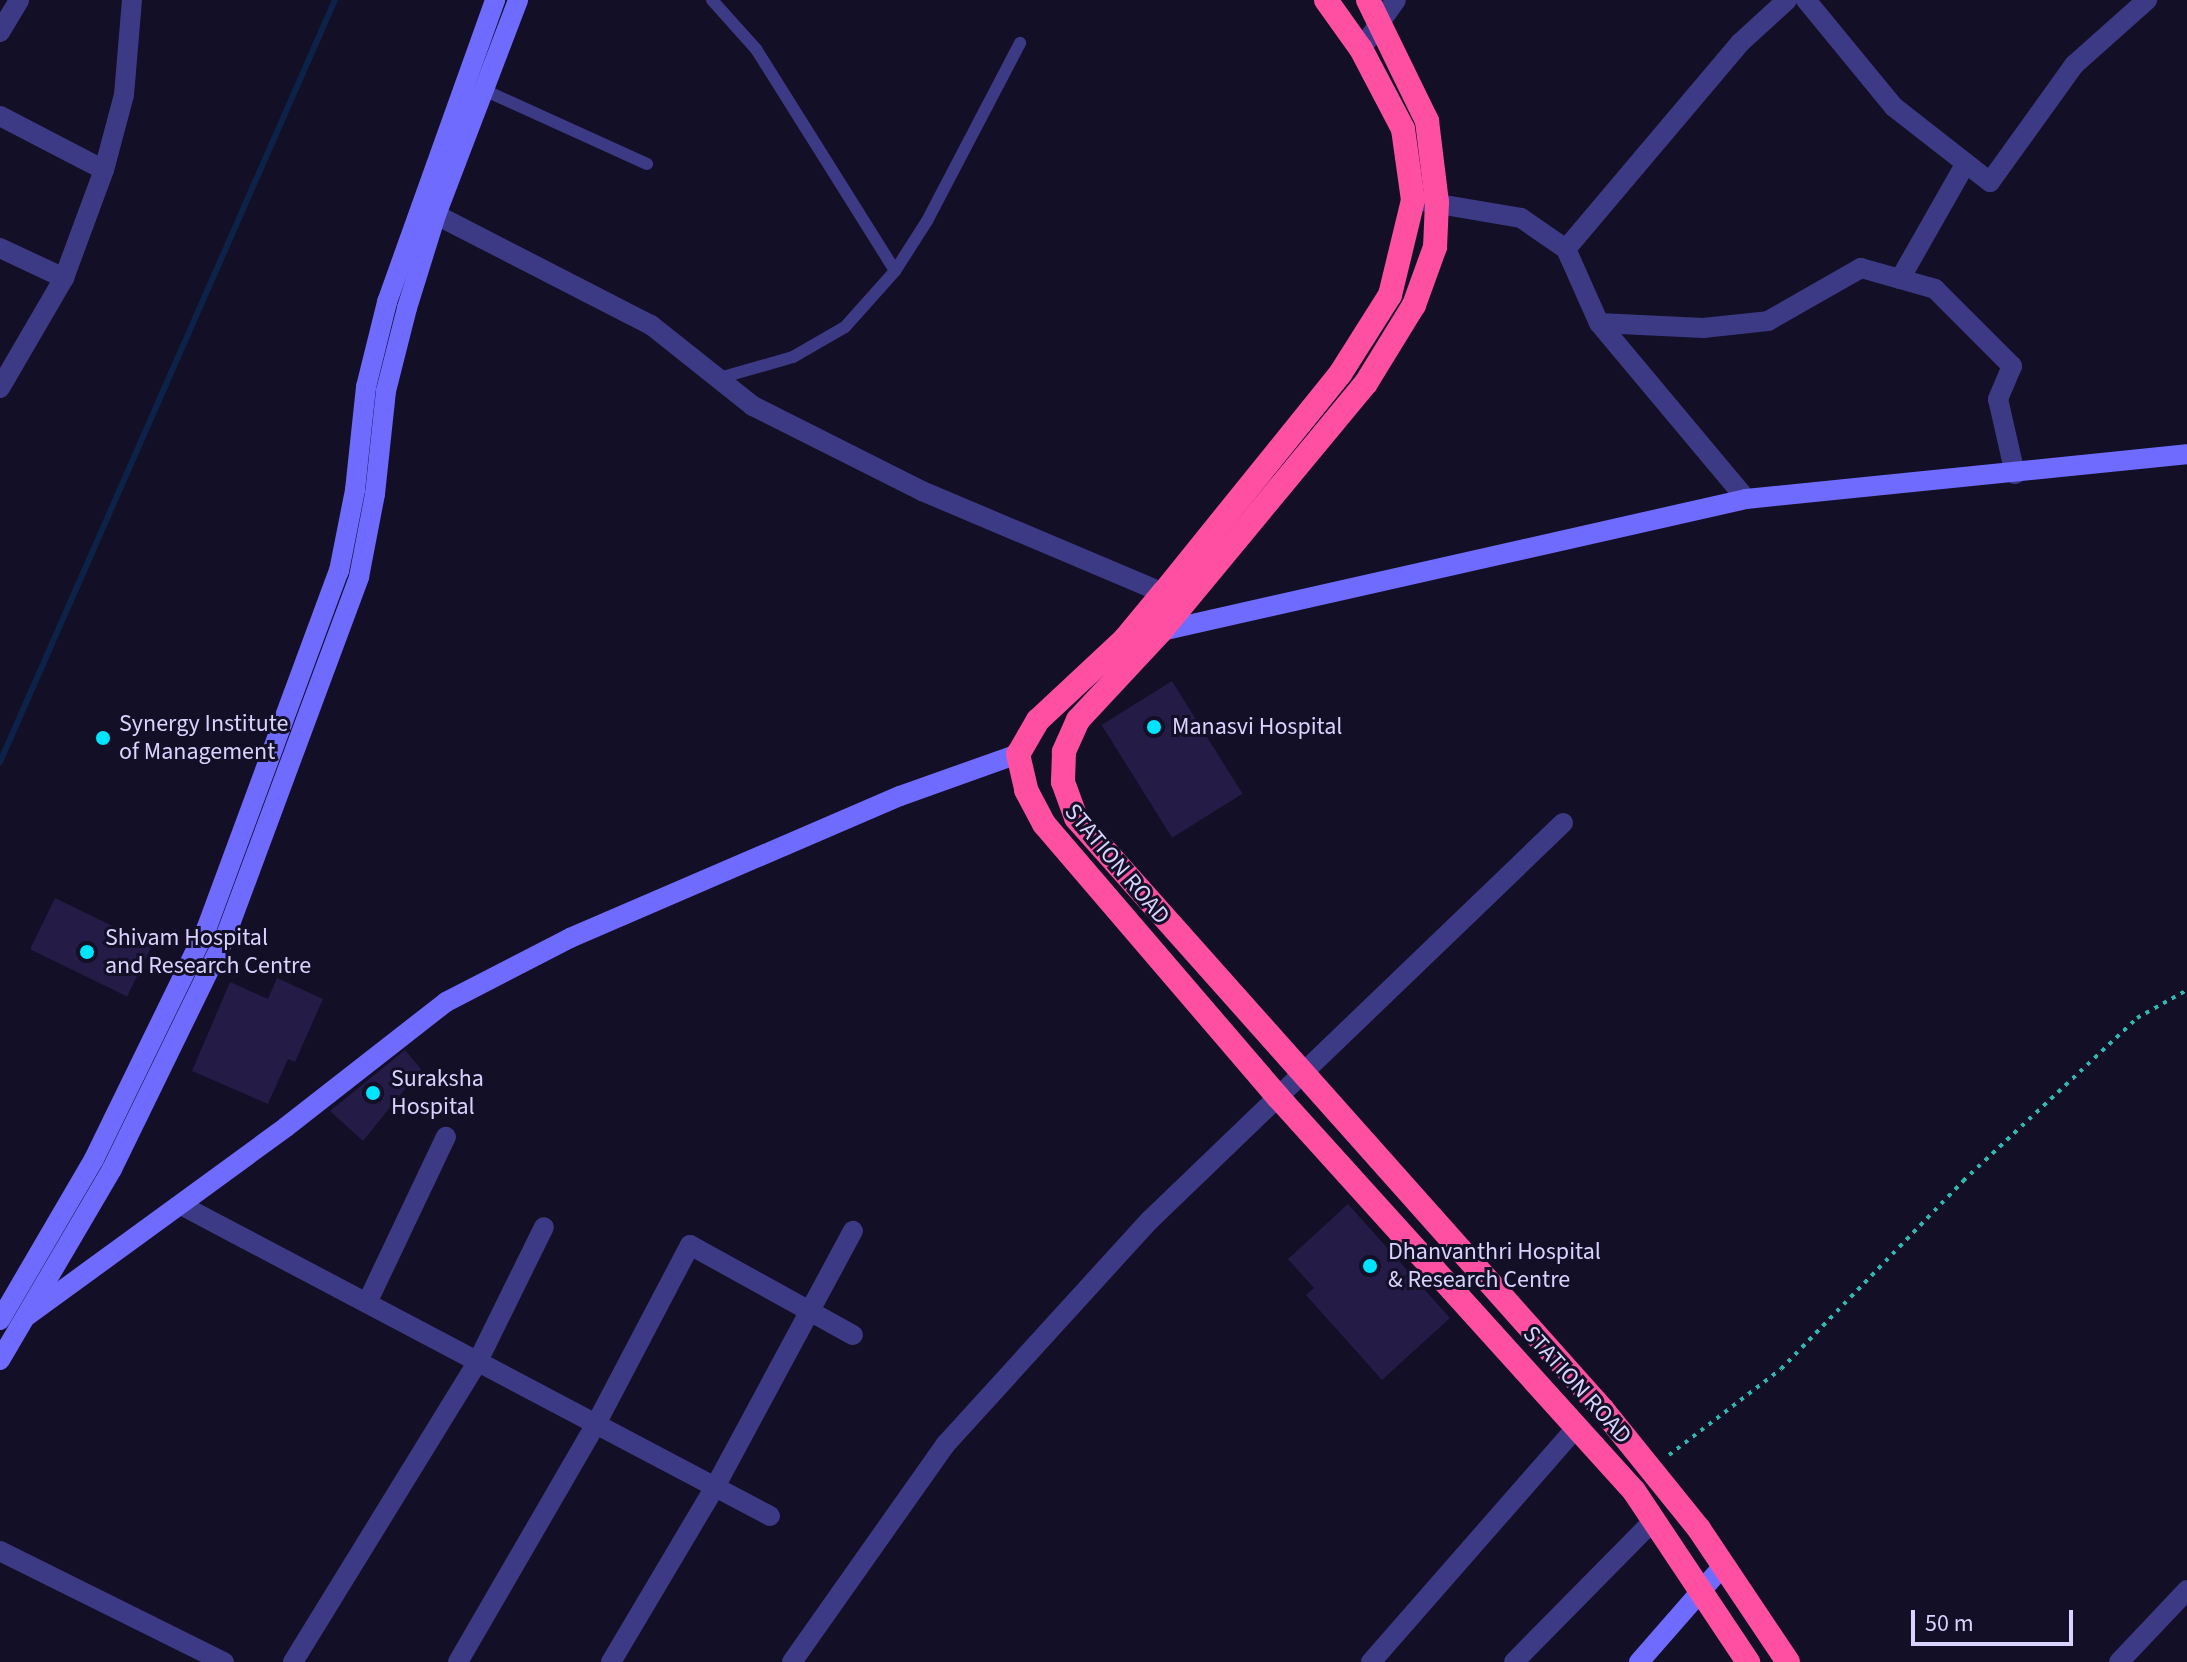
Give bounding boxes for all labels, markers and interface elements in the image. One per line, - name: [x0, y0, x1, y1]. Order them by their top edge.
- place label: Synergy Institute of Management: [119, 710, 288, 766]
- place label: Manasvi Hospital: [1172, 713, 1342, 741]
- marker: Manasvi Hospital: [1143, 716, 1165, 738]
- marker: Synergy Institute of Management: [94, 729, 112, 747]
- street label: STATION ROAD: [1058, 798, 1176, 930]
- place label: Shivam Hospital and Research Centre: [105, 924, 311, 980]
- marker: Shivam Hospital and Research Centre: [76, 941, 98, 963]
- place label: Suraksha Hospital: [391, 1065, 484, 1121]
- marker: Suraksha Hospital: [362, 1082, 384, 1104]
- place label: Dhanvanthri Hospital & Research Centre: [1388, 1238, 1601, 1294]
- marker: Dhanvanthri Hospital & Research Centre: [1359, 1255, 1381, 1277]
- street label: STATION ROAD: [1517, 1320, 1637, 1450]
- scale bar: [1915, 1594, 2077, 1644]
- text: 50 m: [1925, 1606, 1974, 1641]

